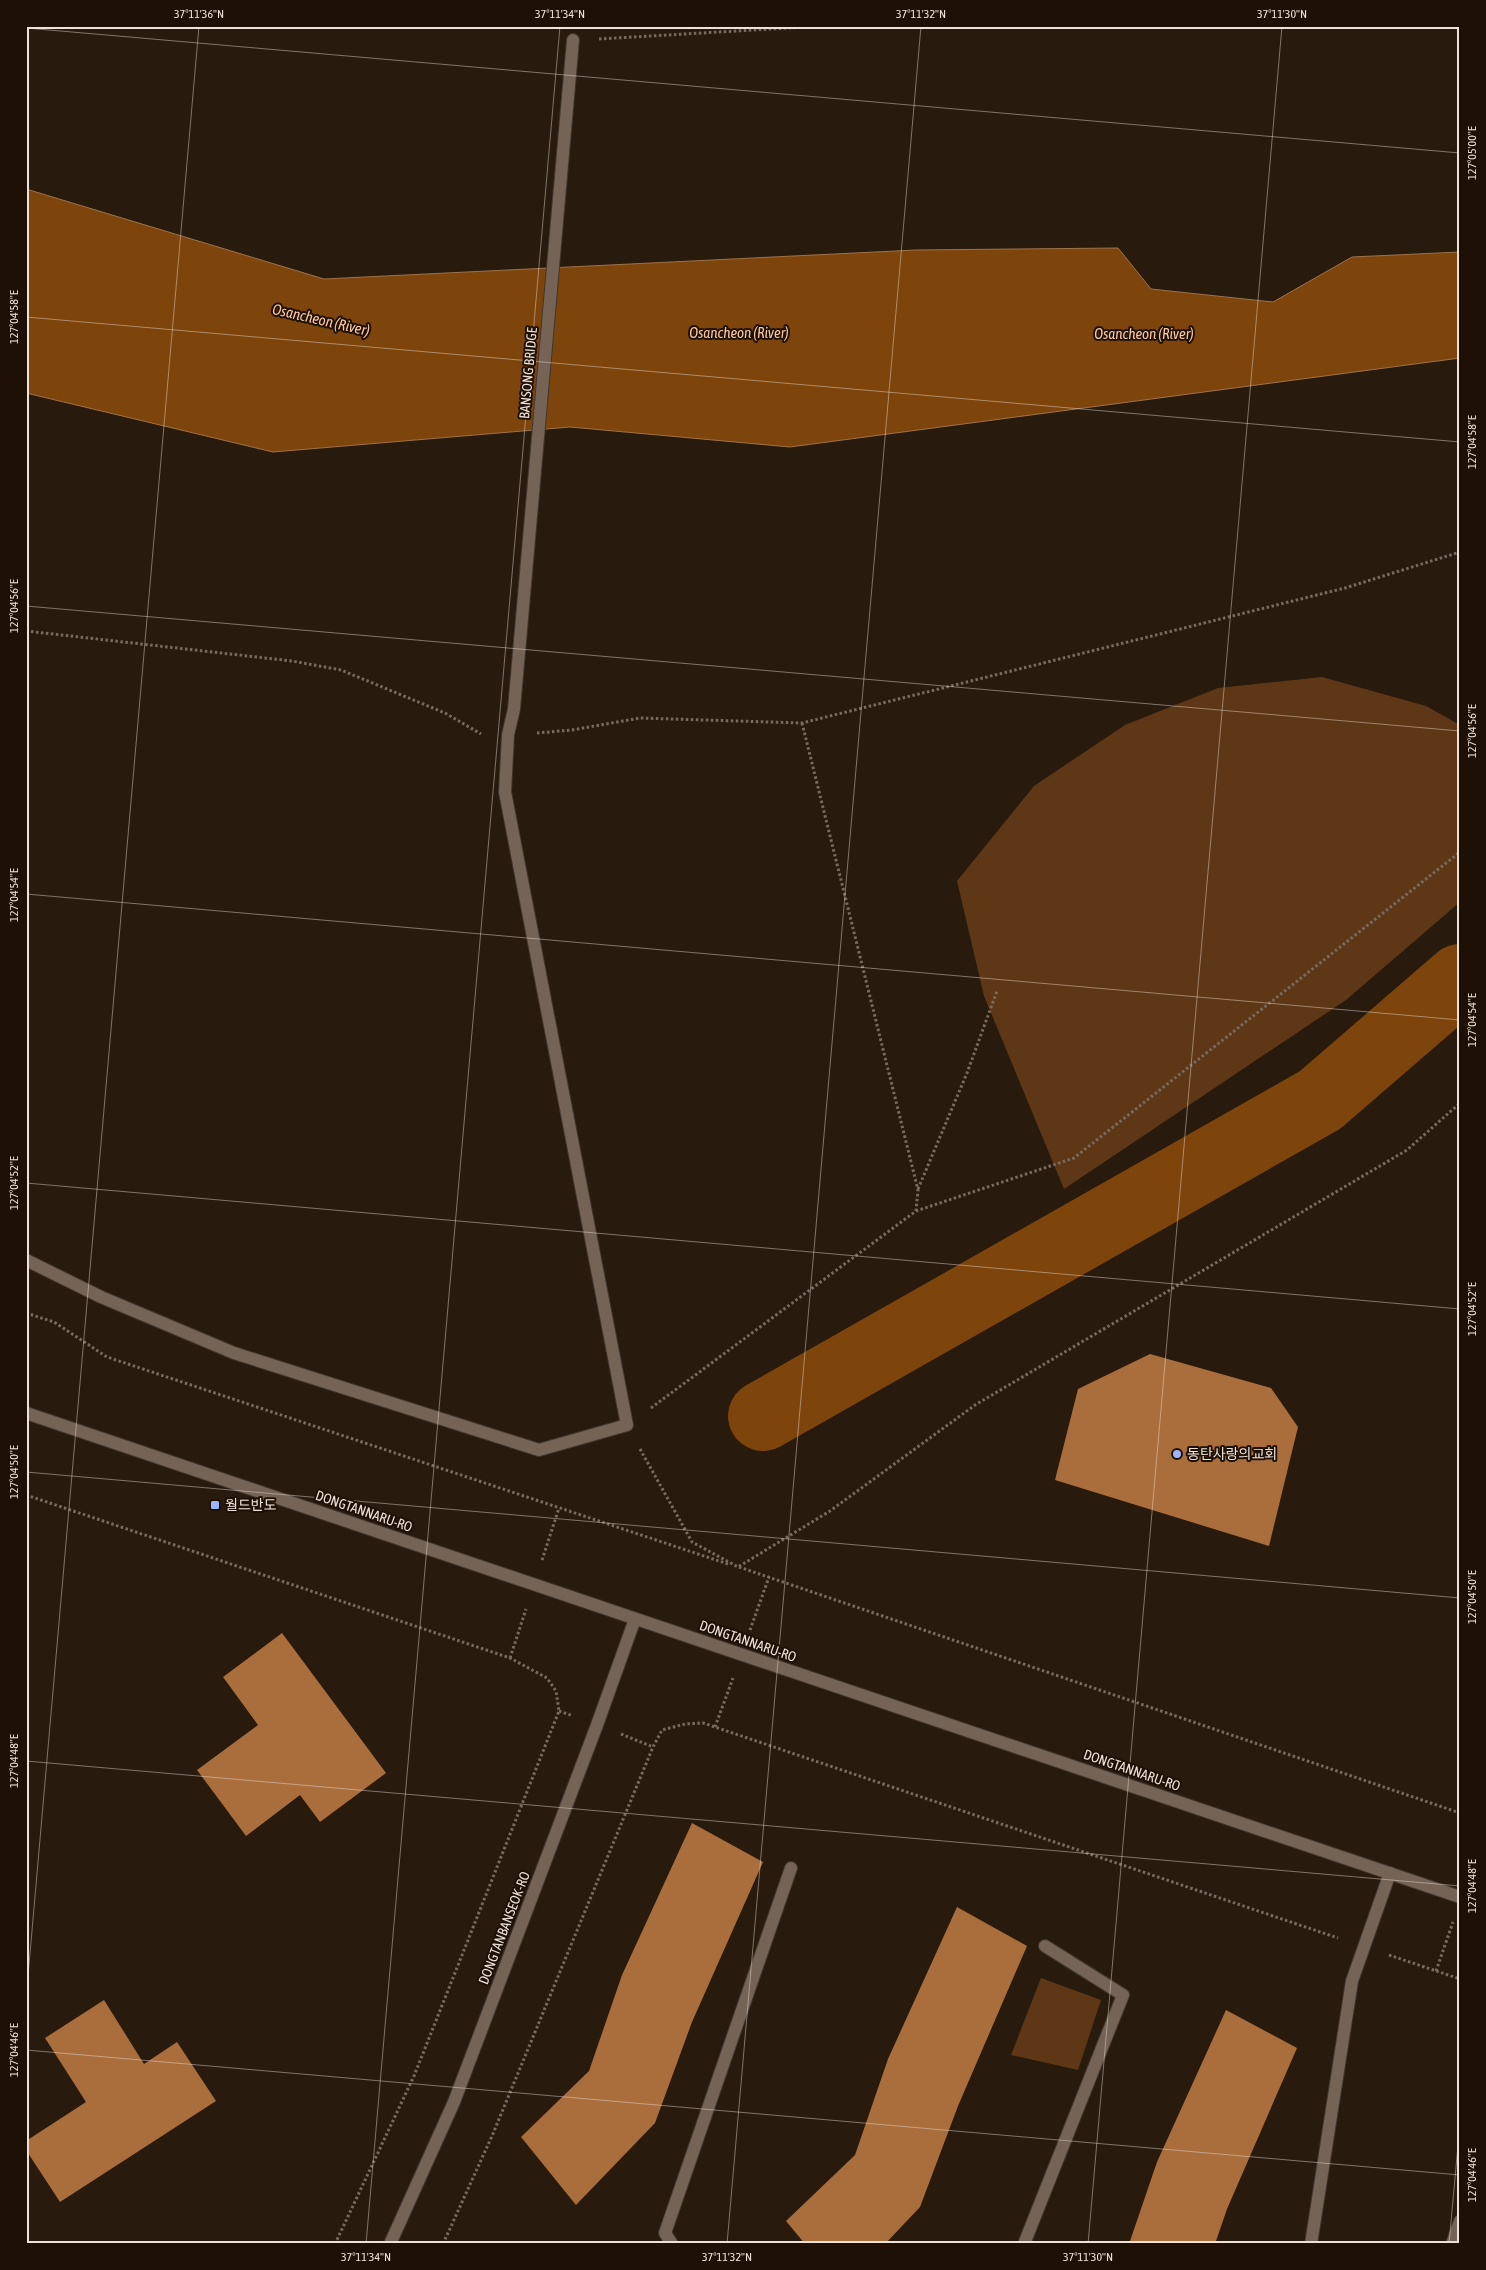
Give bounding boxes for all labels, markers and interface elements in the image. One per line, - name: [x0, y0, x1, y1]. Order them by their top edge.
- text: 37°11'36"N: [174, 7, 224, 21]
- text: 37°11'34"N: [535, 7, 585, 21]
- text: 37°11'32"N: [896, 7, 946, 21]
- text: 37°11'30"N: [1257, 7, 1307, 21]
- text: 127°05'00"E: [1465, 126, 1479, 180]
- text: 127°04'58"E: [7, 290, 21, 344]
- water label: Osancheon (River): [271, 300, 371, 339]
- water label: Osancheon (River): [689, 324, 789, 341]
- water label: Osancheon (River): [1094, 325, 1194, 342]
- street label: BANSONG BRIDGE: [516, 327, 540, 419]
- text: 127°04'58"E: [1465, 415, 1479, 469]
- text: 127°04'56"E: [7, 579, 21, 633]
- text: 127°04'56"E: [1465, 704, 1479, 758]
- text: 127°04'54"E: [7, 868, 21, 922]
- text: 127°04'54"E: [1465, 993, 1479, 1047]
- text: 127°04'52"E: [7, 1156, 21, 1210]
- text: 127°04'52"E: [1465, 1282, 1479, 1336]
- text: 127°04'50"E: [7, 1445, 21, 1499]
- place label: 동탄사랑의교회: [1187, 1446, 1277, 1462]
- marker: 동탄사랑의교회: [1171, 1448, 1183, 1460]
- street label: DONGTANNARU-RO: [313, 1487, 415, 1535]
- place label: 월드반도: [225, 1497, 277, 1513]
- marker: 월드반도: [209, 1499, 221, 1511]
- text: 127°04'50"E: [1465, 1570, 1479, 1624]
- street label: DONGTANNARU-RO: [697, 1617, 799, 1665]
- text: 127°04'48"E: [7, 1734, 21, 1788]
- street label: DONGTANNARU-RO: [1081, 1746, 1183, 1794]
- text: 127°04'48"E: [1465, 1859, 1479, 1913]
- street label: DONGTANBANSEOK-RO: [475, 1869, 533, 1987]
- text: 127°04'46"E: [7, 2023, 21, 2077]
- text: 127°04'46"E: [1465, 2148, 1479, 2202]
- text: 37°11'34"N: [341, 2250, 391, 2264]
- text: 37°11'32"N: [702, 2250, 752, 2264]
- text: 37°11'30"N: [1063, 2250, 1113, 2264]

